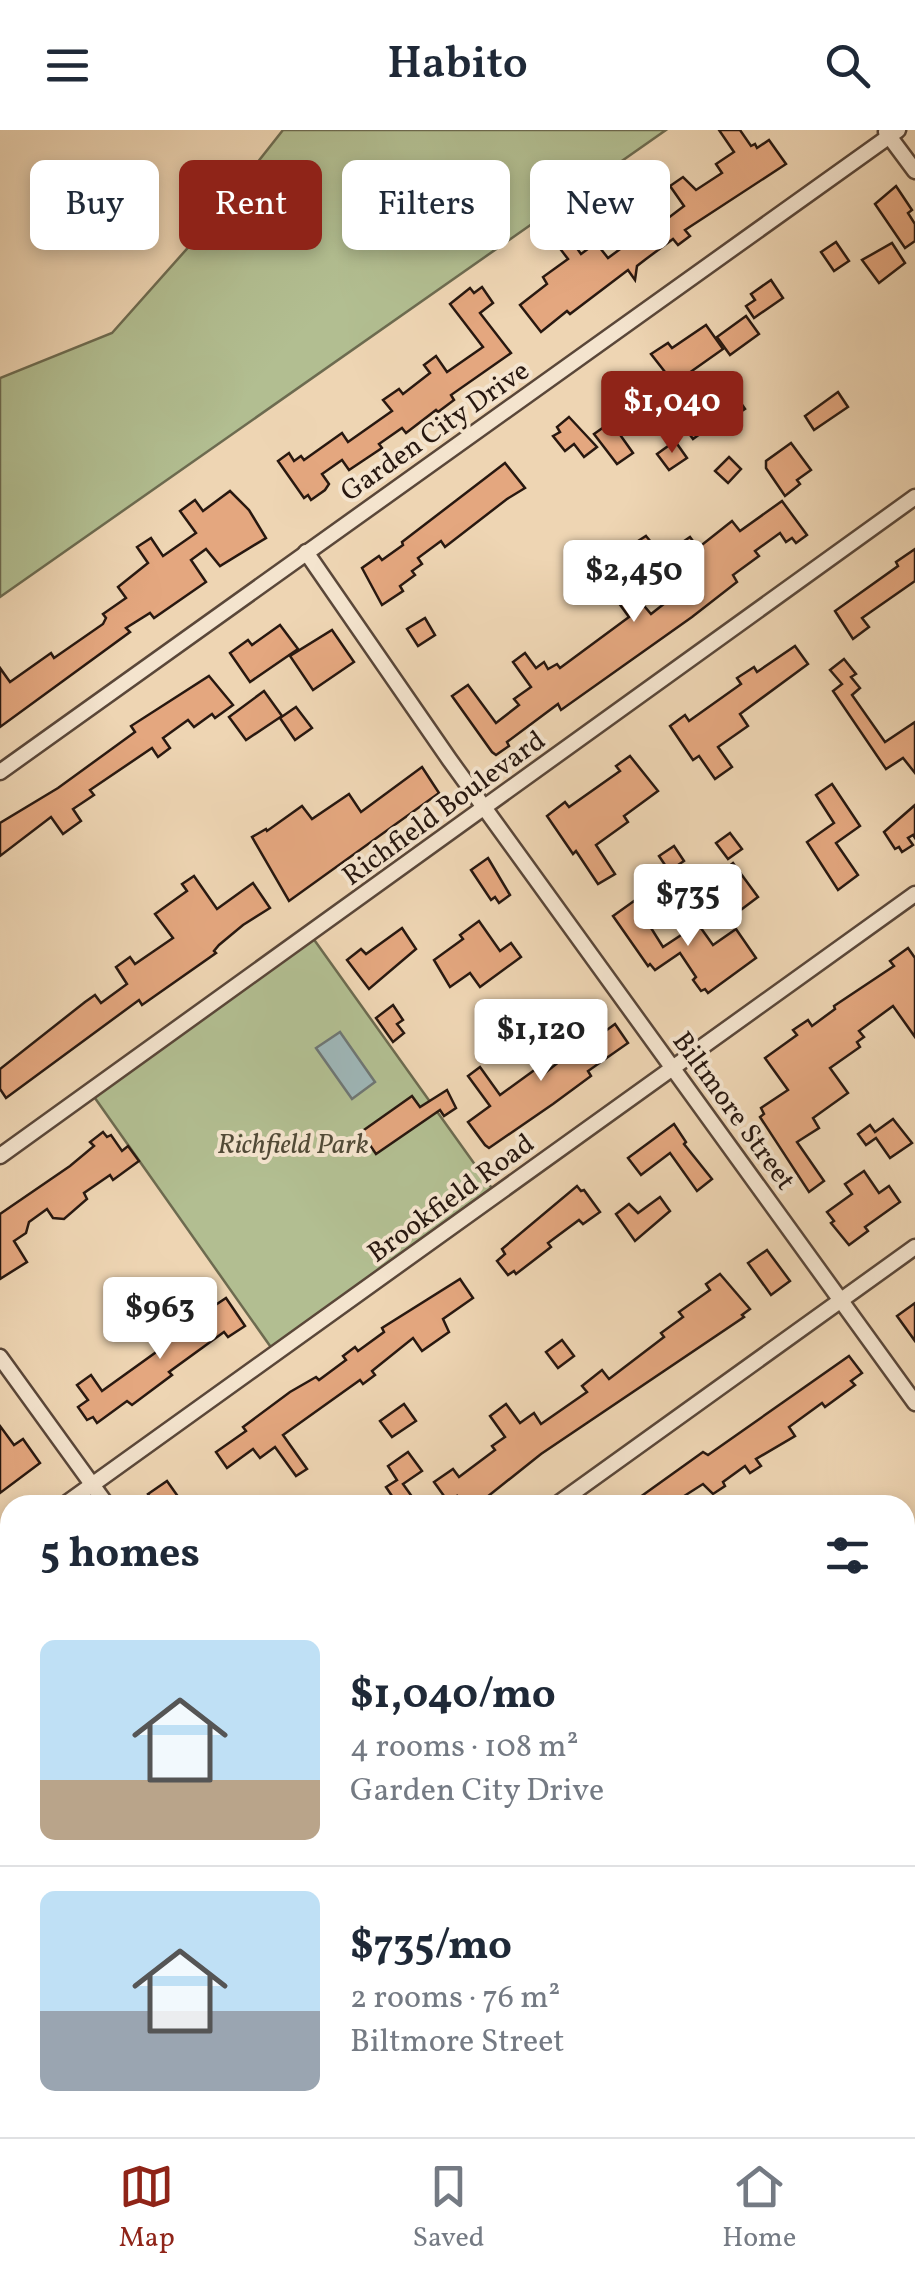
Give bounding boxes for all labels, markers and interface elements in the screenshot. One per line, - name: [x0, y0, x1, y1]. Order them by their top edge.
- text: Habito: [387, 34, 528, 97]
- icon: menu: [40, 38, 95, 93]
- icon: search: [820, 38, 875, 93]
- chip: Buy: [30, 160, 159, 250]
- chip: Rent: [179, 160, 322, 250]
- chip: Filters: [342, 160, 510, 250]
- chip: New: [530, 160, 670, 250]
- street label: Garden City Drive: [333, 352, 538, 512]
- pin: $1,040: [591, 371, 753, 456]
- text: $1,040: [623, 381, 721, 425]
- pin: $2,450: [553, 540, 715, 625]
- text: $2,450: [585, 550, 683, 594]
- street label: Richfield Boulevard: [335, 722, 554, 896]
- pin: $735: [629, 864, 747, 949]
- text: $735: [656, 874, 720, 918]
- pin: $1,120: [460, 999, 622, 1084]
- text: $1,120: [496, 1009, 586, 1053]
- street label: Biltmore Street: [662, 1024, 804, 1199]
- street label: Brookfield Road: [360, 1125, 543, 1273]
- park label: Richfield Park: [217, 1126, 369, 1165]
- pin: $963: [101, 1277, 219, 1362]
- text: $963: [125, 1287, 195, 1331]
- text: 5 homes: [40, 1526, 200, 1585]
- icon: filters: [820, 1528, 875, 1583]
- text: $1,040/mo: [350, 1667, 556, 1726]
- icon: home: [120, 1680, 240, 1800]
- text: 4 rooms · 108 m²: [350, 1726, 579, 1770]
- text: Garden City Drive: [350, 1770, 604, 1814]
- text: $735/mo: [350, 1918, 512, 1977]
- icon: home: [120, 1931, 240, 2051]
- text: 2 rooms · 76 m²: [350, 1977, 560, 2021]
- text: Biltmore Street: [350, 2021, 565, 2065]
- tab: Map: [119, 2159, 175, 2258]
- tab: Saved: [412, 2159, 485, 2258]
- tab: Home: [722, 2159, 796, 2258]

